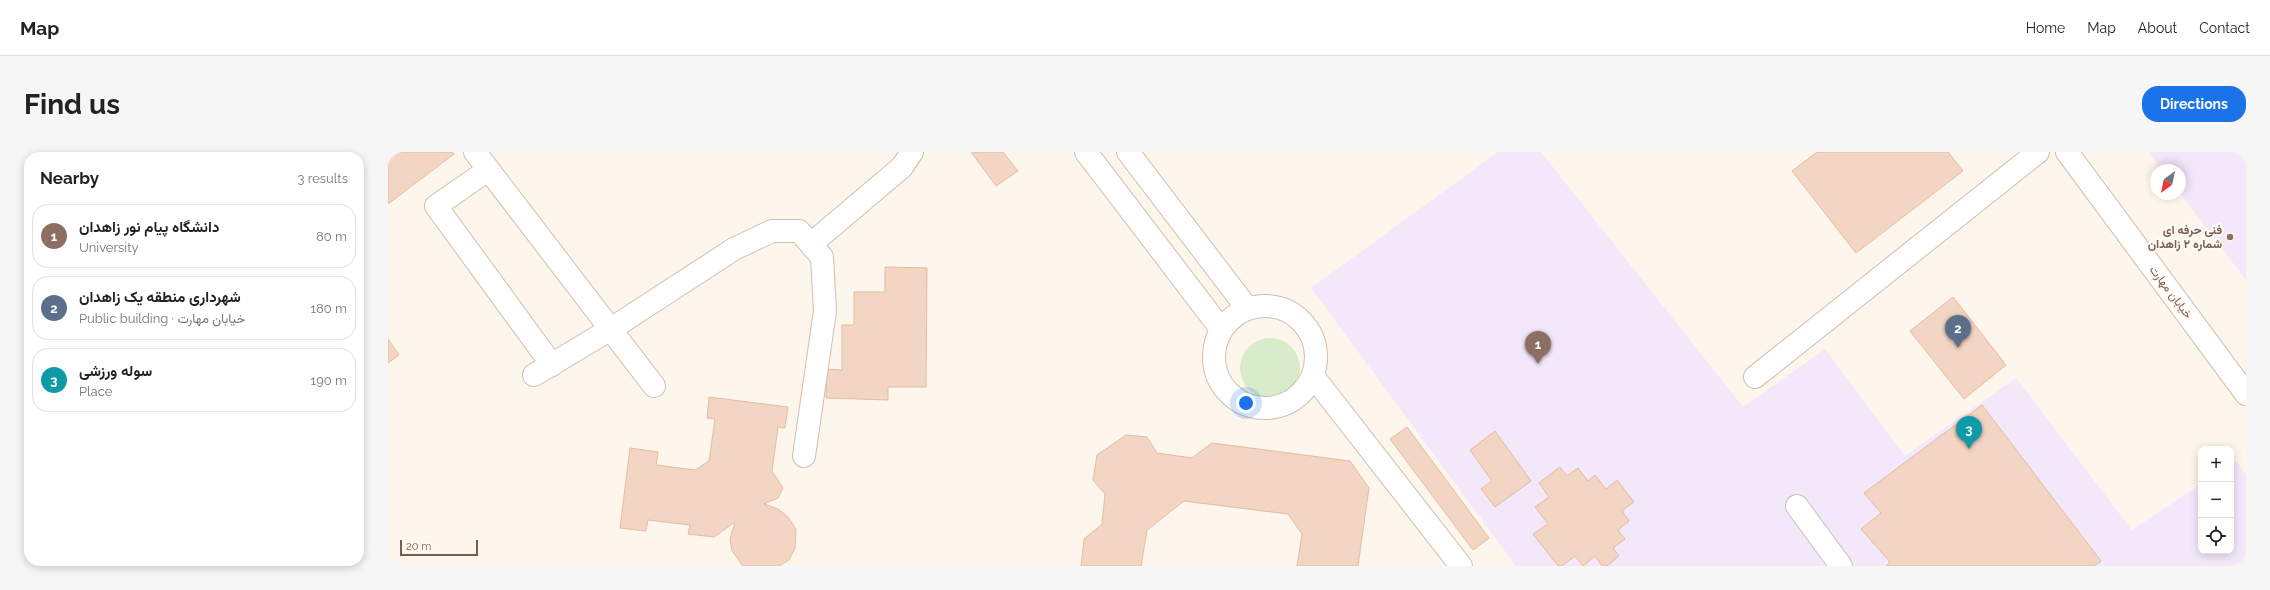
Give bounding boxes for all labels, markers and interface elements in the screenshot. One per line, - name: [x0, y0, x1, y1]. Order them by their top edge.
- text: Map: [20, 17, 59, 39]
- text: Home: [2026, 20, 2065, 36]
- text: Map: [2087, 20, 2116, 36]
- text: About: [2138, 20, 2177, 36]
- text: Contact: [2199, 20, 2250, 36]
- button: Directions: [2142, 86, 2246, 122]
- text: Find us: [24, 88, 120, 121]
- north arrow: [2150, 164, 2186, 200]
- text: Nearby: [40, 168, 99, 188]
- text: 3 results: [298, 171, 348, 186]
- text: دانشگاه پیام نور زاهدان: [79, 218, 219, 236]
- place label: فنی حرفه ای شماره ۲ زاهدان: [2148, 223, 2222, 252]
- text: 1: [51, 229, 57, 244]
- text: 80 m: [316, 229, 347, 244]
- marker: فنی حرفه ای شماره ۲ زاهدان: [2225, 232, 2235, 242]
- text: University: [79, 240, 139, 255]
- street label: خیابان مهارت: [2146, 263, 2195, 322]
- text: شهرداری منطقه یک زاهدان: [79, 288, 241, 306]
- text: 2: [50, 301, 58, 316]
- text: 180 m: [311, 301, 347, 316]
- text: Public building · خیابان مهارت: [79, 311, 245, 326]
- pin: 2: [1945, 315, 1971, 348]
- pin: 1: [1525, 331, 1551, 364]
- text: سوله ورزشی: [79, 362, 152, 380]
- text: 3: [50, 373, 58, 388]
- text: 190 m: [311, 373, 347, 388]
- text: Place: [79, 384, 112, 399]
- your location: [1236, 393, 1256, 413]
- pin: 3: [1956, 416, 1982, 449]
- map controls: [2198, 446, 2234, 554]
- button: +: [2198, 446, 2234, 482]
- button: −: [2198, 482, 2234, 518]
- button: locate: [2198, 518, 2234, 554]
- scale bar: [400, 538, 478, 557]
- text: 20 m: [406, 540, 431, 553]

